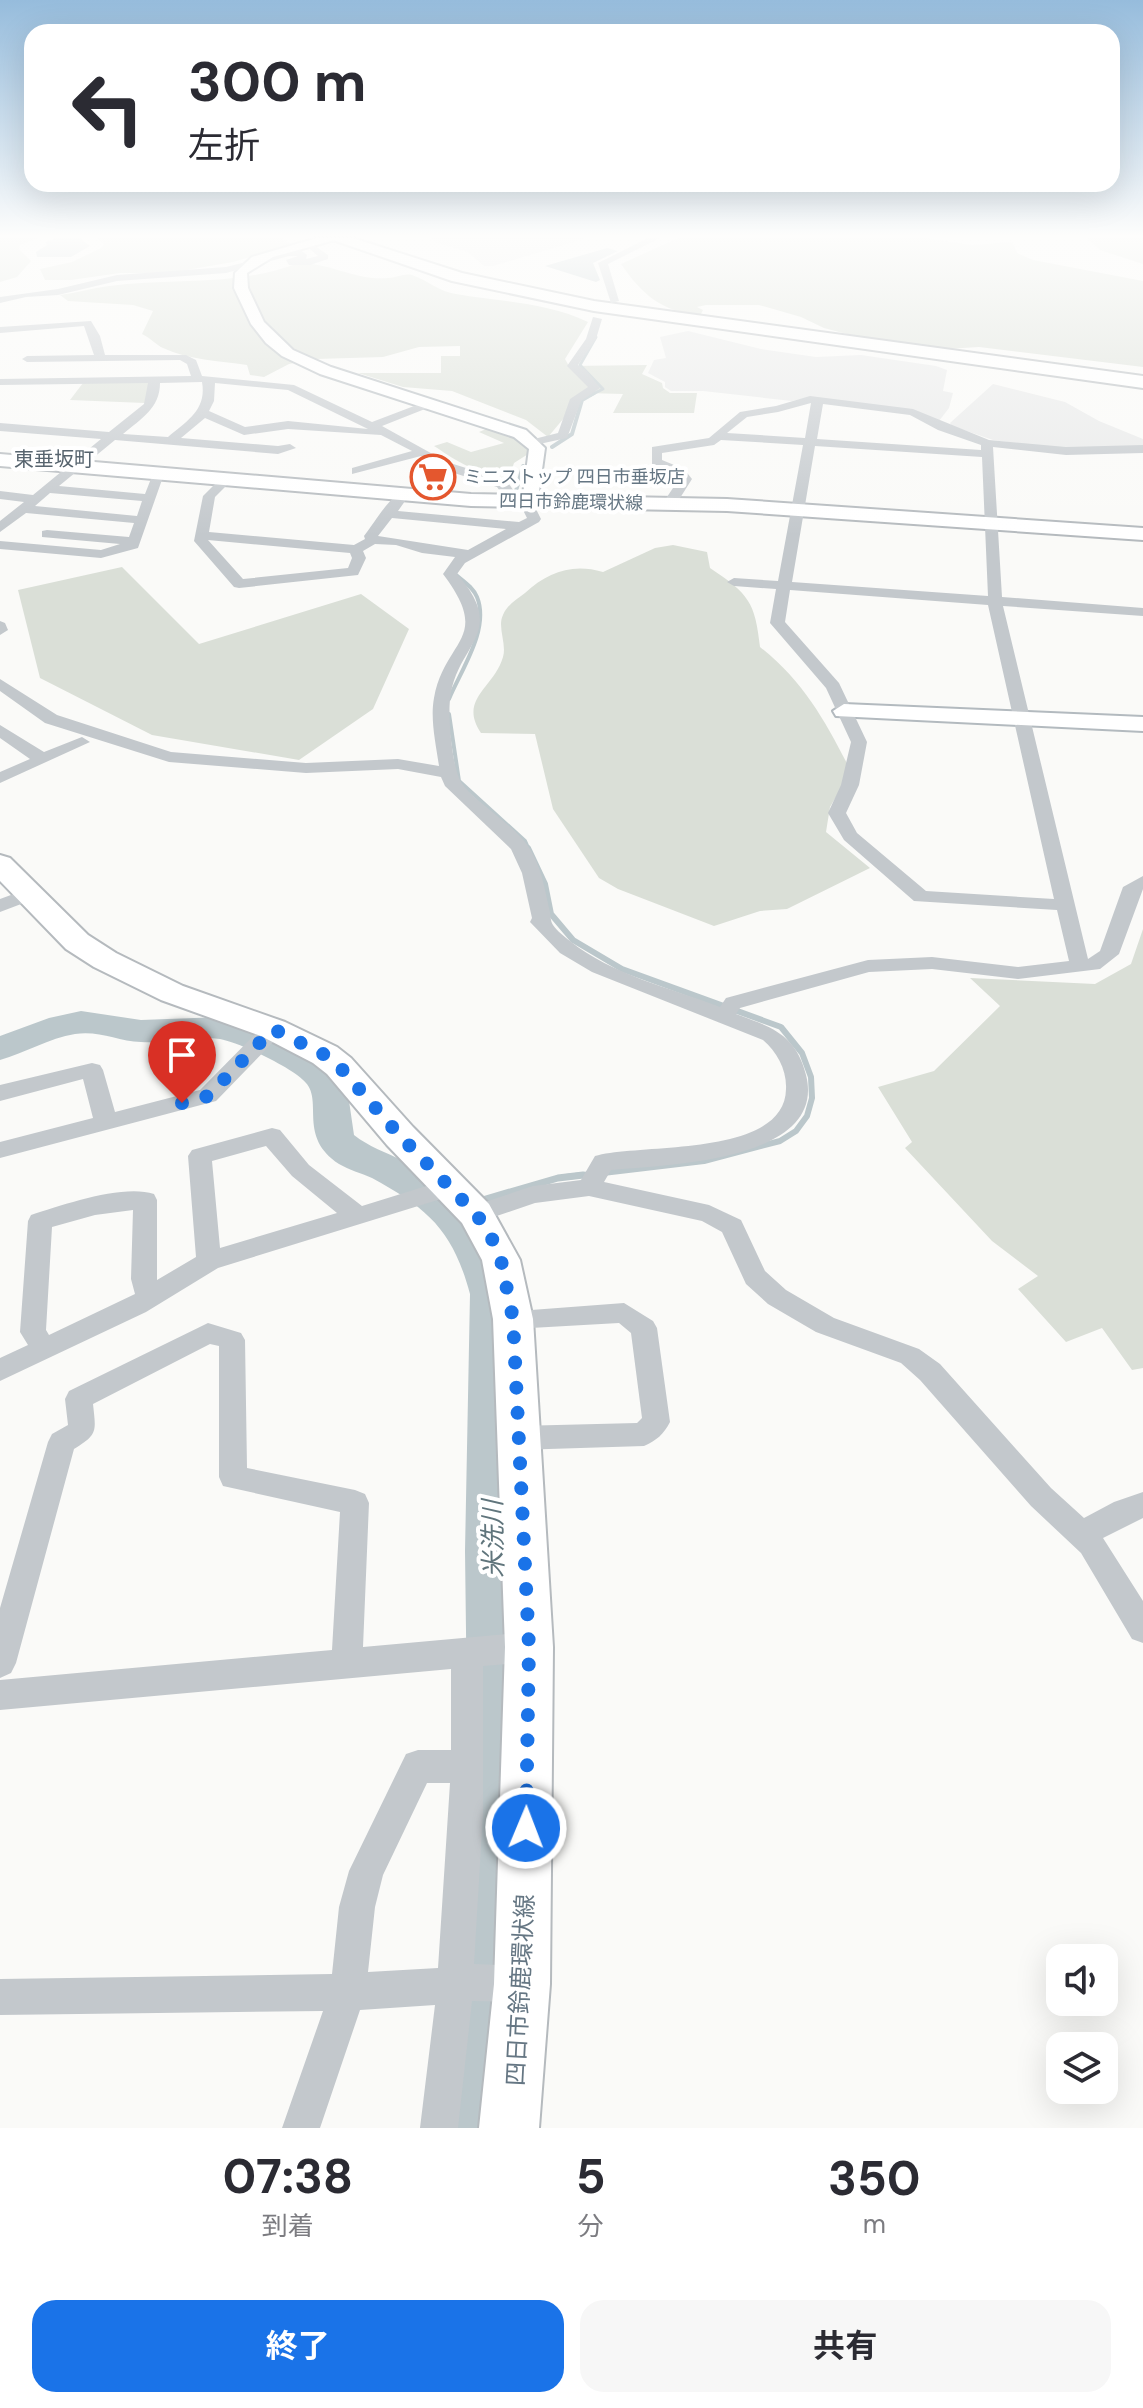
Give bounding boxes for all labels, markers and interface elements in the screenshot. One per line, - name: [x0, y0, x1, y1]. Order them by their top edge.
- text: 300 m: [188, 45, 366, 118]
- icon: left: [56, 56, 160, 160]
- text: 左折: [188, 122, 260, 169]
- district label: 東垂坂町: [14, 446, 94, 472]
- supermarket icon: ミニストップ 四日市垂坂店: [409, 453, 457, 501]
- place label: ミニストップ 四日市垂坂店: [464, 465, 685, 489]
- street label: 四日市鈴鹿環状線: [499, 489, 643, 515]
- pin: [148, 1021, 216, 1103]
- icon: arrive: [160, 1033, 204, 1077]
- water label: 米洗川: [475, 1497, 511, 1578]
- position arrow: [484, 1786, 568, 1870]
- street label: 四日市鈴鹿環状線: [499, 1893, 541, 2087]
- map controls: [1046, 1944, 1118, 2104]
- button: sound: [1046, 1944, 1118, 2016]
- button: layers: [1046, 2032, 1118, 2104]
- text: 07:38: [222, 2145, 353, 2208]
- text: 5: [576, 2145, 606, 2208]
- text: 350: [828, 2147, 921, 2210]
- text: m: [863, 2207, 886, 2241]
- text: 到着: [262, 2209, 314, 2243]
- text: 分: [578, 2209, 604, 2243]
- button: 終了: [32, 2300, 564, 2392]
- button: 共有: [580, 2300, 1111, 2392]

